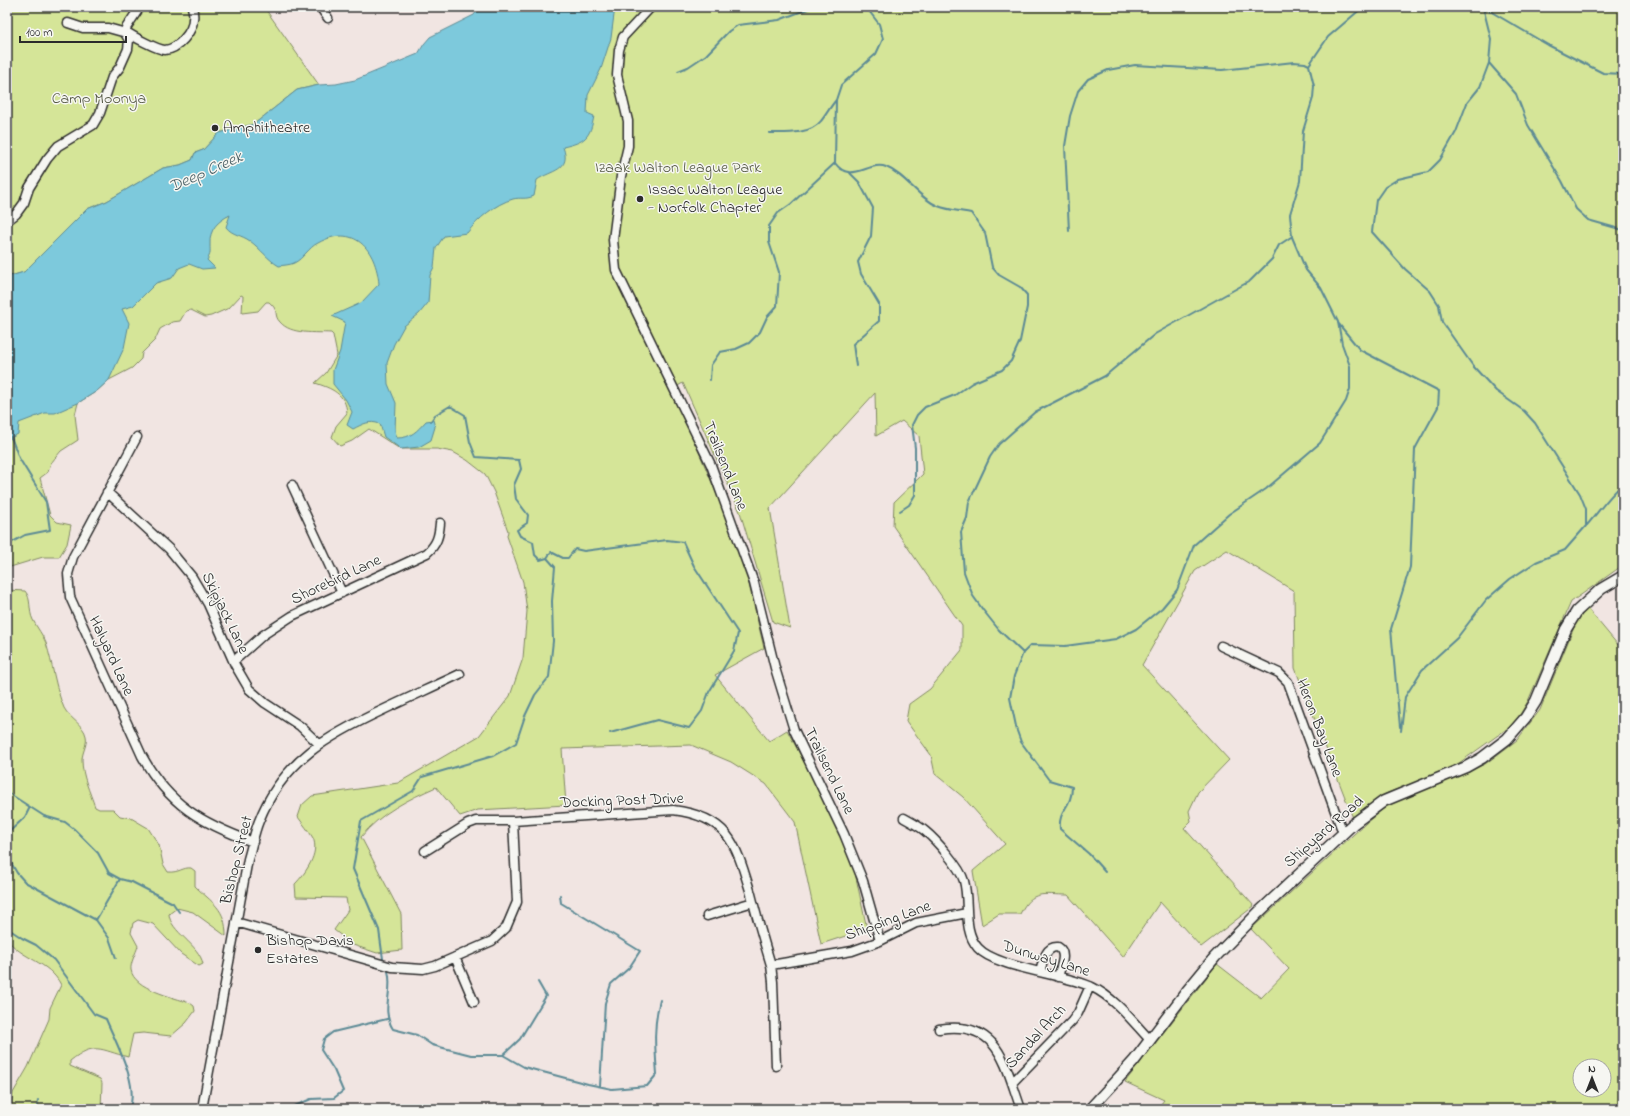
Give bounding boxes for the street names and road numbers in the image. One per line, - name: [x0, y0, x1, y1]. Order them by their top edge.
- street label: Trailsend Lane: [696, 418, 754, 515]
- street label: Shorebird Lane: [287, 548, 386, 611]
- street label: Skipjack Lane: [195, 568, 255, 659]
- street label: Halyard Lane: [82, 612, 140, 701]
- street label: Heron Bay Lane: [1289, 675, 1349, 781]
- street label: Trailsend Lane: [798, 723, 861, 819]
- street label: Docking Post Drive: [559, 787, 685, 815]
- street label: Shipyard Road: [1278, 790, 1370, 874]
- street label: Bishop Street: [214, 812, 260, 908]
- street label: Shipping Lane: [842, 894, 935, 948]
- street label: Dunway Lane: [998, 934, 1094, 984]
- street label: Sandal Arch: [1000, 999, 1072, 1075]

